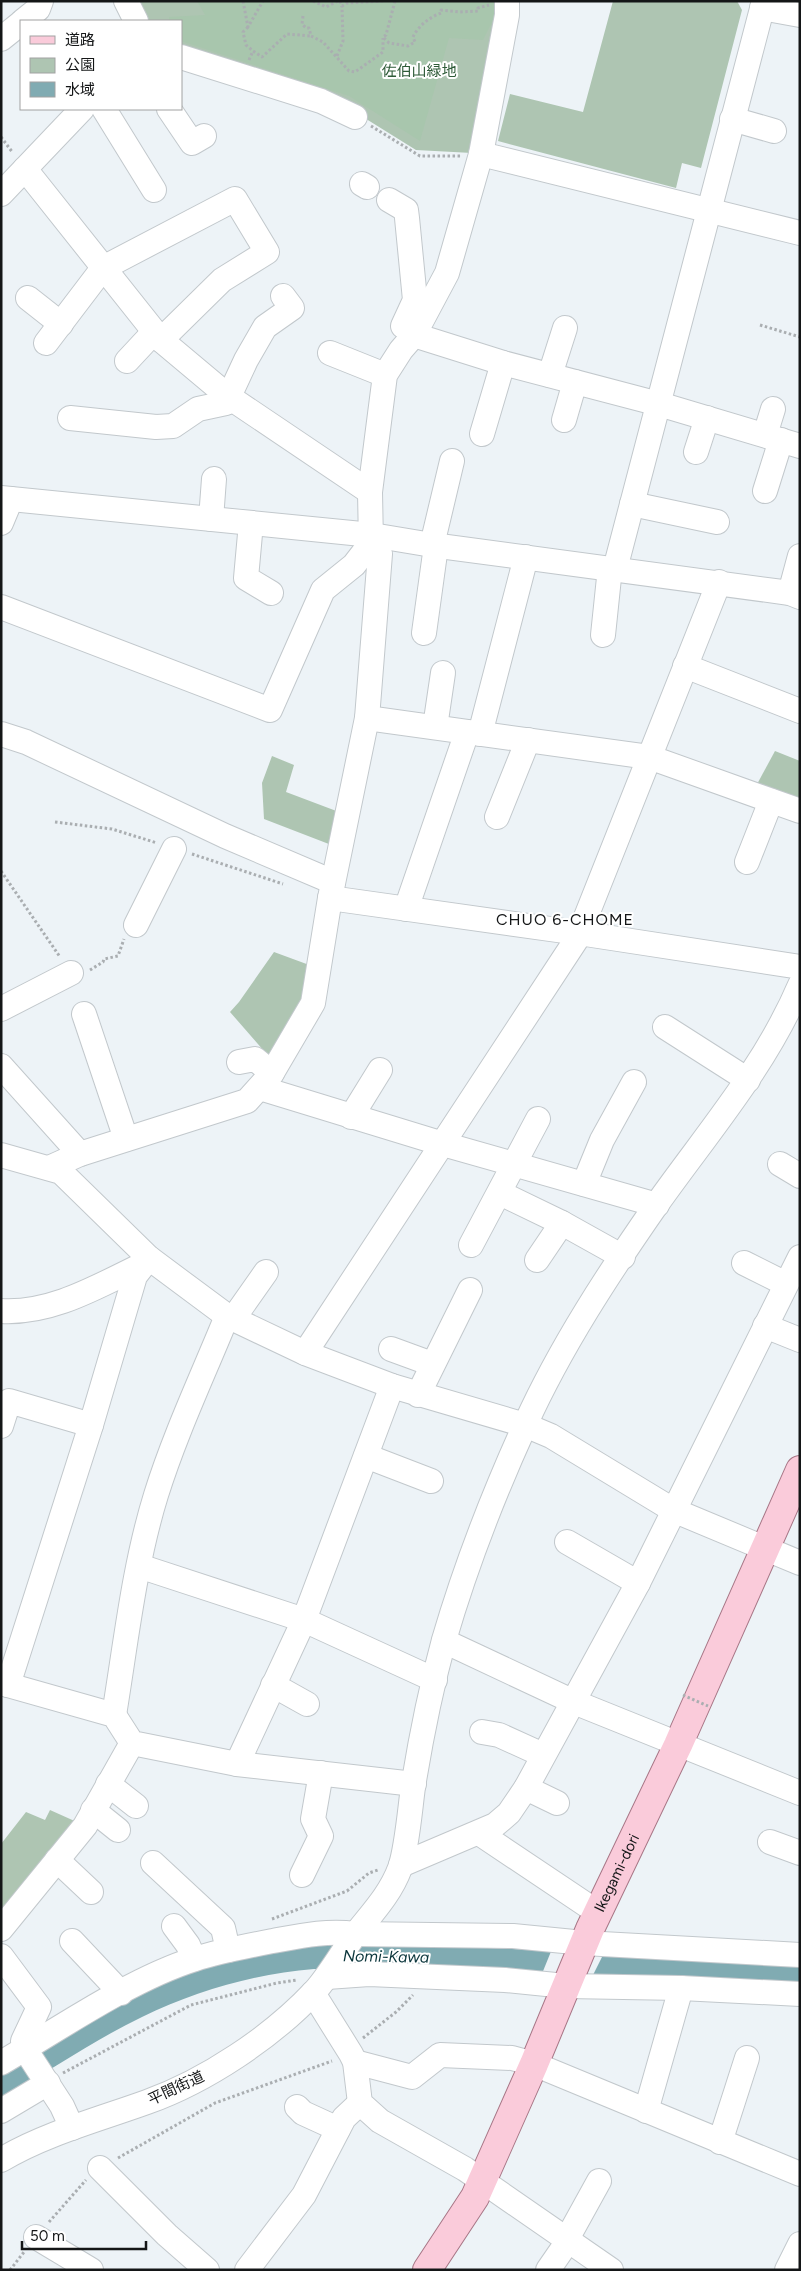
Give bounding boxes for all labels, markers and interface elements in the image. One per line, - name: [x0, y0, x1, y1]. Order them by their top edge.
- legend: [20, 20, 182, 110]
- text: 道路: [65, 31, 95, 49]
- text: 公園: [65, 56, 95, 74]
- park label: 佐伯山緑地: [381, 62, 457, 80]
- text: 水域: [65, 81, 95, 99]
- district label: CHUO 6-CHOME: [496, 910, 634, 929]
- street label: Ikegami-dori: [590, 1831, 643, 1915]
- water label: Nomi-Kawa: [343, 1946, 429, 1967]
- street label: 平間街道: [145, 2067, 207, 2109]
- scale bar: [22, 2218, 146, 2250]
- text: 50 m: [30, 2227, 65, 2245]

